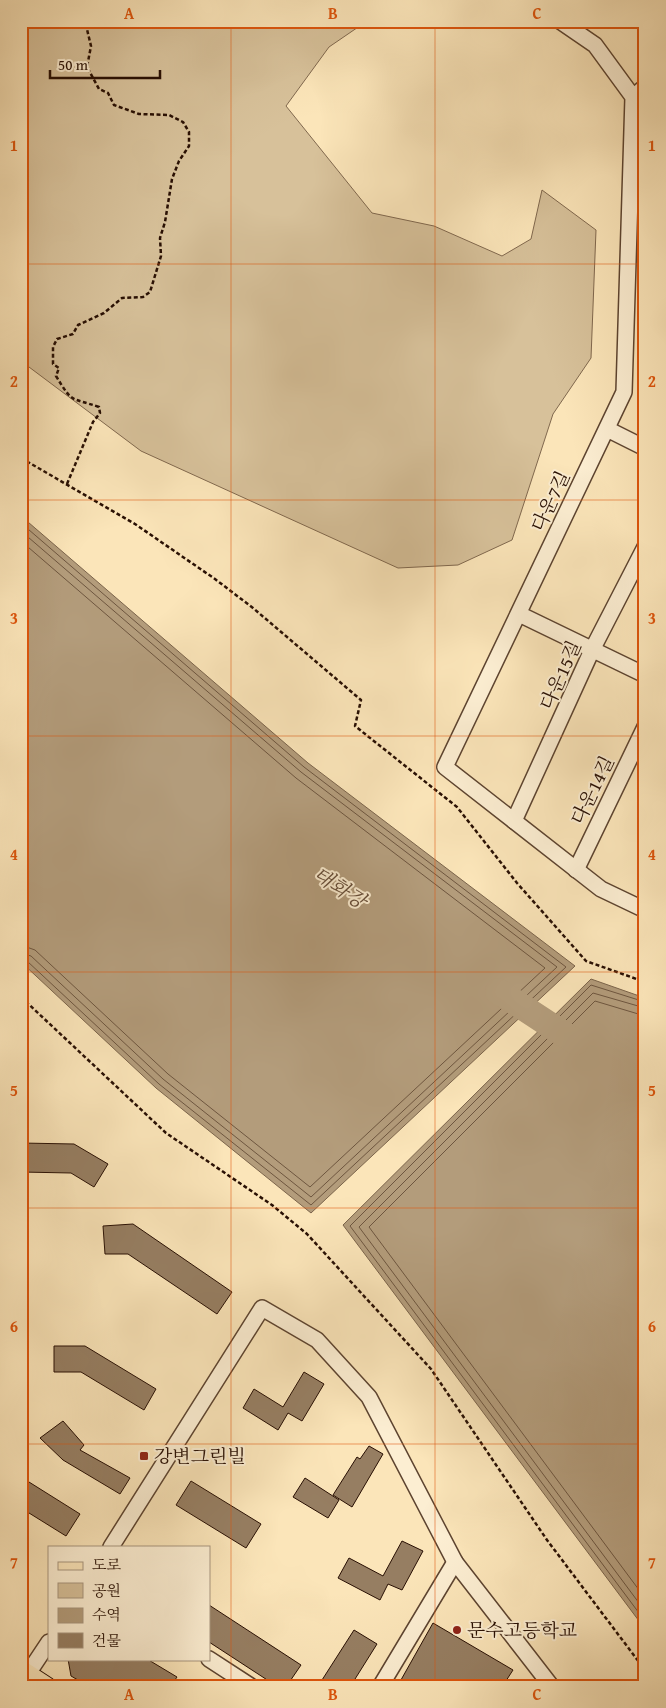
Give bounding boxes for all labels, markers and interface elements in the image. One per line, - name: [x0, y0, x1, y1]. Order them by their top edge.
- text: A: [124, 1, 135, 25]
- text: B: [328, 1, 338, 25]
- text: C: [532, 1, 542, 25]
- scale bar: [50, 48, 160, 80]
- text: 50 m: [58, 54, 89, 75]
- text: 1: [10, 133, 18, 157]
- text: 1: [648, 133, 656, 157]
- text: 2: [10, 369, 18, 393]
- text: 2: [648, 369, 656, 393]
- street label: 다운7길: [524, 466, 576, 536]
- text: 3: [10, 606, 18, 630]
- text: 3: [648, 606, 656, 630]
- street label: 다운15길: [532, 636, 588, 714]
- street label: 다운14길: [563, 751, 621, 829]
- text: 4: [10, 842, 18, 866]
- text: 4: [648, 842, 656, 866]
- water label: 태화강: [308, 859, 374, 916]
- text: 5: [10, 1078, 18, 1102]
- text: 5: [648, 1078, 656, 1102]
- text: 6: [10, 1314, 18, 1338]
- text: 6: [648, 1314, 656, 1338]
- place label: 강변그린빌: [154, 1442, 246, 1470]
- marker: 강변그린빌: [138, 1450, 150, 1462]
- legend: [48, 1546, 210, 1660]
- text: 7: [10, 1550, 18, 1574]
- text: 7: [648, 1550, 656, 1574]
- text: 도로: [92, 1554, 121, 1575]
- text: 공원: [92, 1580, 121, 1601]
- text: 수역: [92, 1604, 121, 1625]
- place label: 문수고등학교: [467, 1616, 577, 1644]
- marker: 문수고등학교: [451, 1624, 463, 1636]
- text: 건물: [92, 1630, 121, 1651]
- text: A: [124, 1682, 135, 1706]
- text: B: [328, 1682, 338, 1706]
- text: C: [532, 1682, 542, 1706]

